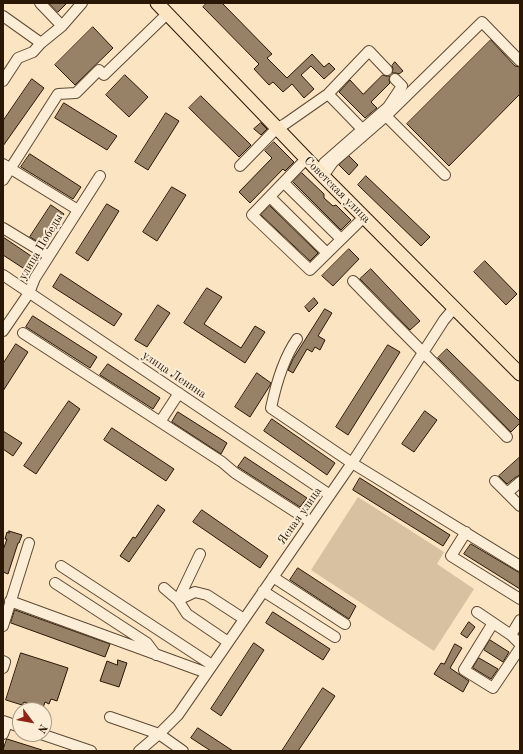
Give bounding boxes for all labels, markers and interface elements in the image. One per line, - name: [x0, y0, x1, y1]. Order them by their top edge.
- street label: Советская улица: [301, 154, 373, 226]
- street label: улица Победы: [16, 211, 66, 283]
- street label: улица Ленина: [139, 348, 209, 402]
- street label: Ясная улица: [275, 484, 325, 548]
- north arrow: [12, 702, 52, 742]
- text: N: [35, 722, 49, 735]

